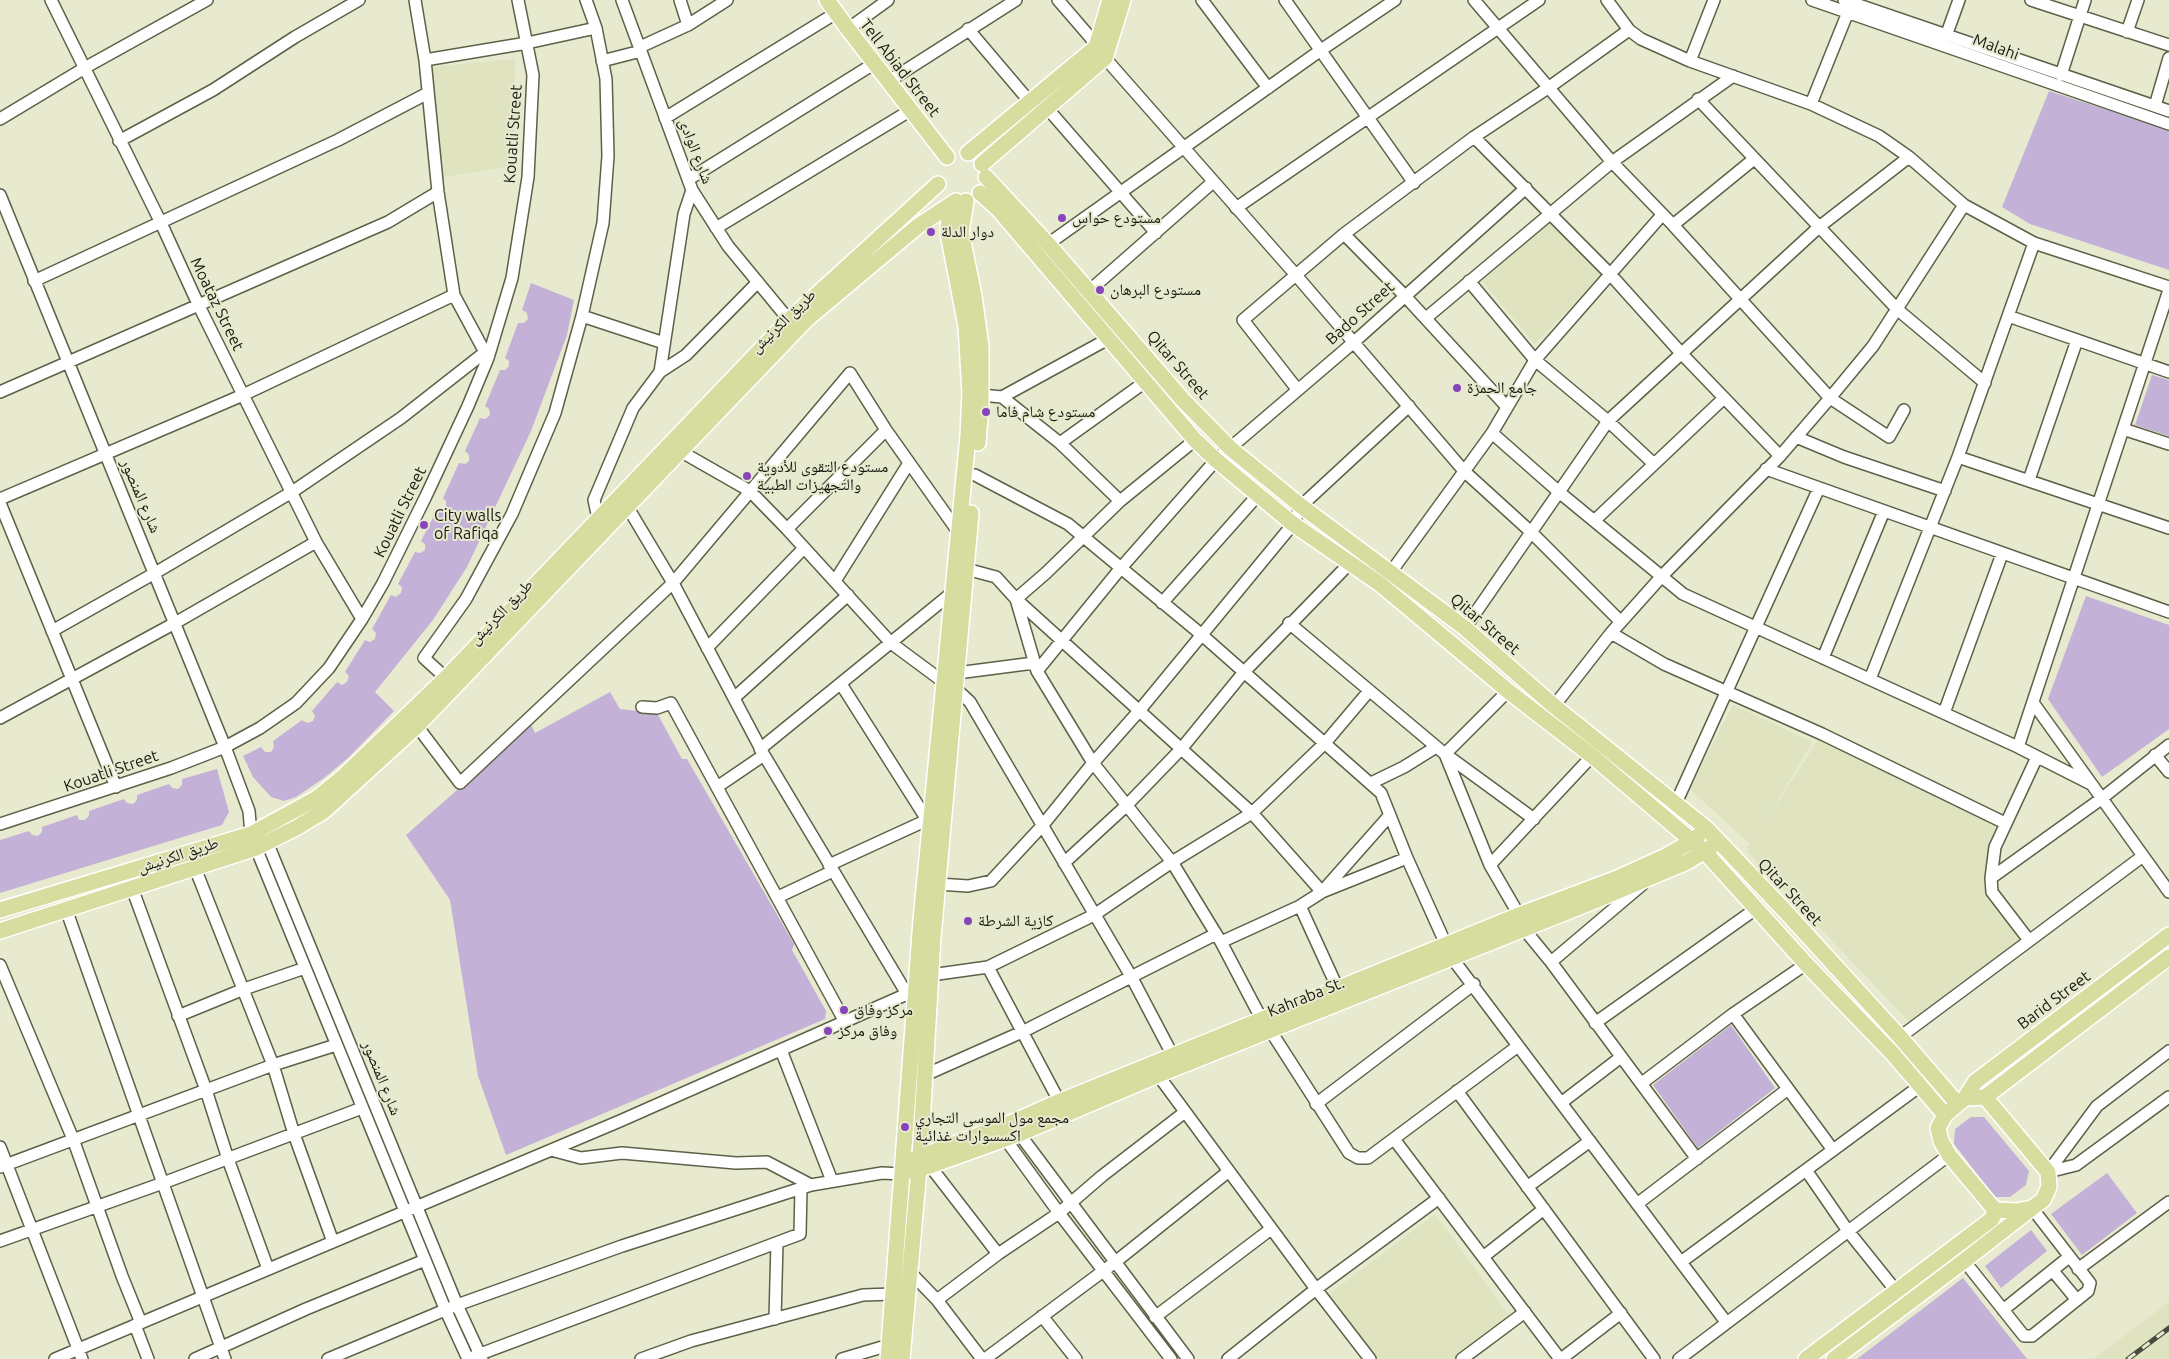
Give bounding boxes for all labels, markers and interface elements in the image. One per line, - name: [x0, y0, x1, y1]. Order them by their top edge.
- street label: Tell Abiad Street: [856, 15, 944, 121]
- street label: Malahi: [1970, 30, 2022, 64]
- street label: Kouatli Street: [500, 84, 526, 184]
- street label: شارع الوادى: [675, 115, 717, 187]
- place label: مستودع حواس: [1072, 208, 1161, 228]
- marker: مستودع حواس: [1056, 212, 1068, 224]
- place label: دوار الدلة: [941, 222, 994, 242]
- marker: دوار الدلة: [925, 226, 937, 238]
- street label: Moataz Street: [186, 254, 248, 354]
- street label: Bado Street: [1322, 277, 1398, 349]
- place label: مستودع البرهان: [1110, 280, 1201, 300]
- marker: مستودع البرهان: [1094, 284, 1106, 296]
- street label: طريق الكرنيش: [746, 285, 820, 357]
- street label: Qitar Street: [1143, 327, 1213, 403]
- place label: جامع الحمزة: [1467, 378, 1537, 398]
- marker: جامع الحمزة: [1451, 382, 1463, 394]
- place label: مستودع شام فاما: [996, 402, 1095, 422]
- marker: مستودع شام فاما: [980, 406, 992, 418]
- street label: شارع المنصور: [117, 456, 165, 536]
- place label: مستودع التقوى للأدوية والتجهيزات الطبية: [757, 457, 888, 495]
- street label: Kouatli Street: [370, 463, 430, 561]
- marker: مستودع التقوى للأدوية والتجهيزات الطبية: [741, 470, 753, 482]
- place label: City walls of Rafiqa: [434, 506, 501, 544]
- marker: City walls of Rafiqa: [418, 519, 430, 531]
- street label: طريق الكرنيش: [465, 575, 537, 649]
- street label: Qitar Street: [1446, 589, 1524, 659]
- street label: Kouatli Street: [61, 746, 161, 796]
- street label: طريق الكرنيش: [135, 833, 221, 877]
- street label: Qitar Street: [1754, 854, 1826, 930]
- place label: كازية الشرطة: [978, 911, 1053, 931]
- marker: كازية الشرطة: [962, 915, 974, 927]
- street label: Barid Street: [2014, 966, 2094, 1034]
- street label: Kahraba St.: [1265, 973, 1347, 1021]
- place label: مركز وفاق: [854, 1000, 913, 1020]
- marker: مركز وفاق: [838, 1004, 850, 1016]
- place label: وفاق مركز: [838, 1021, 897, 1041]
- marker: وفاق مركز: [822, 1025, 834, 1037]
- street label: شارع المنصور: [358, 1038, 406, 1118]
- place label: مجمع مول الموسى التجاري اكسسوارات غذائية: [915, 1108, 1069, 1146]
- marker: مجمع مول الموسى التجاري اكسسوارات غذائية: [899, 1121, 911, 1133]

